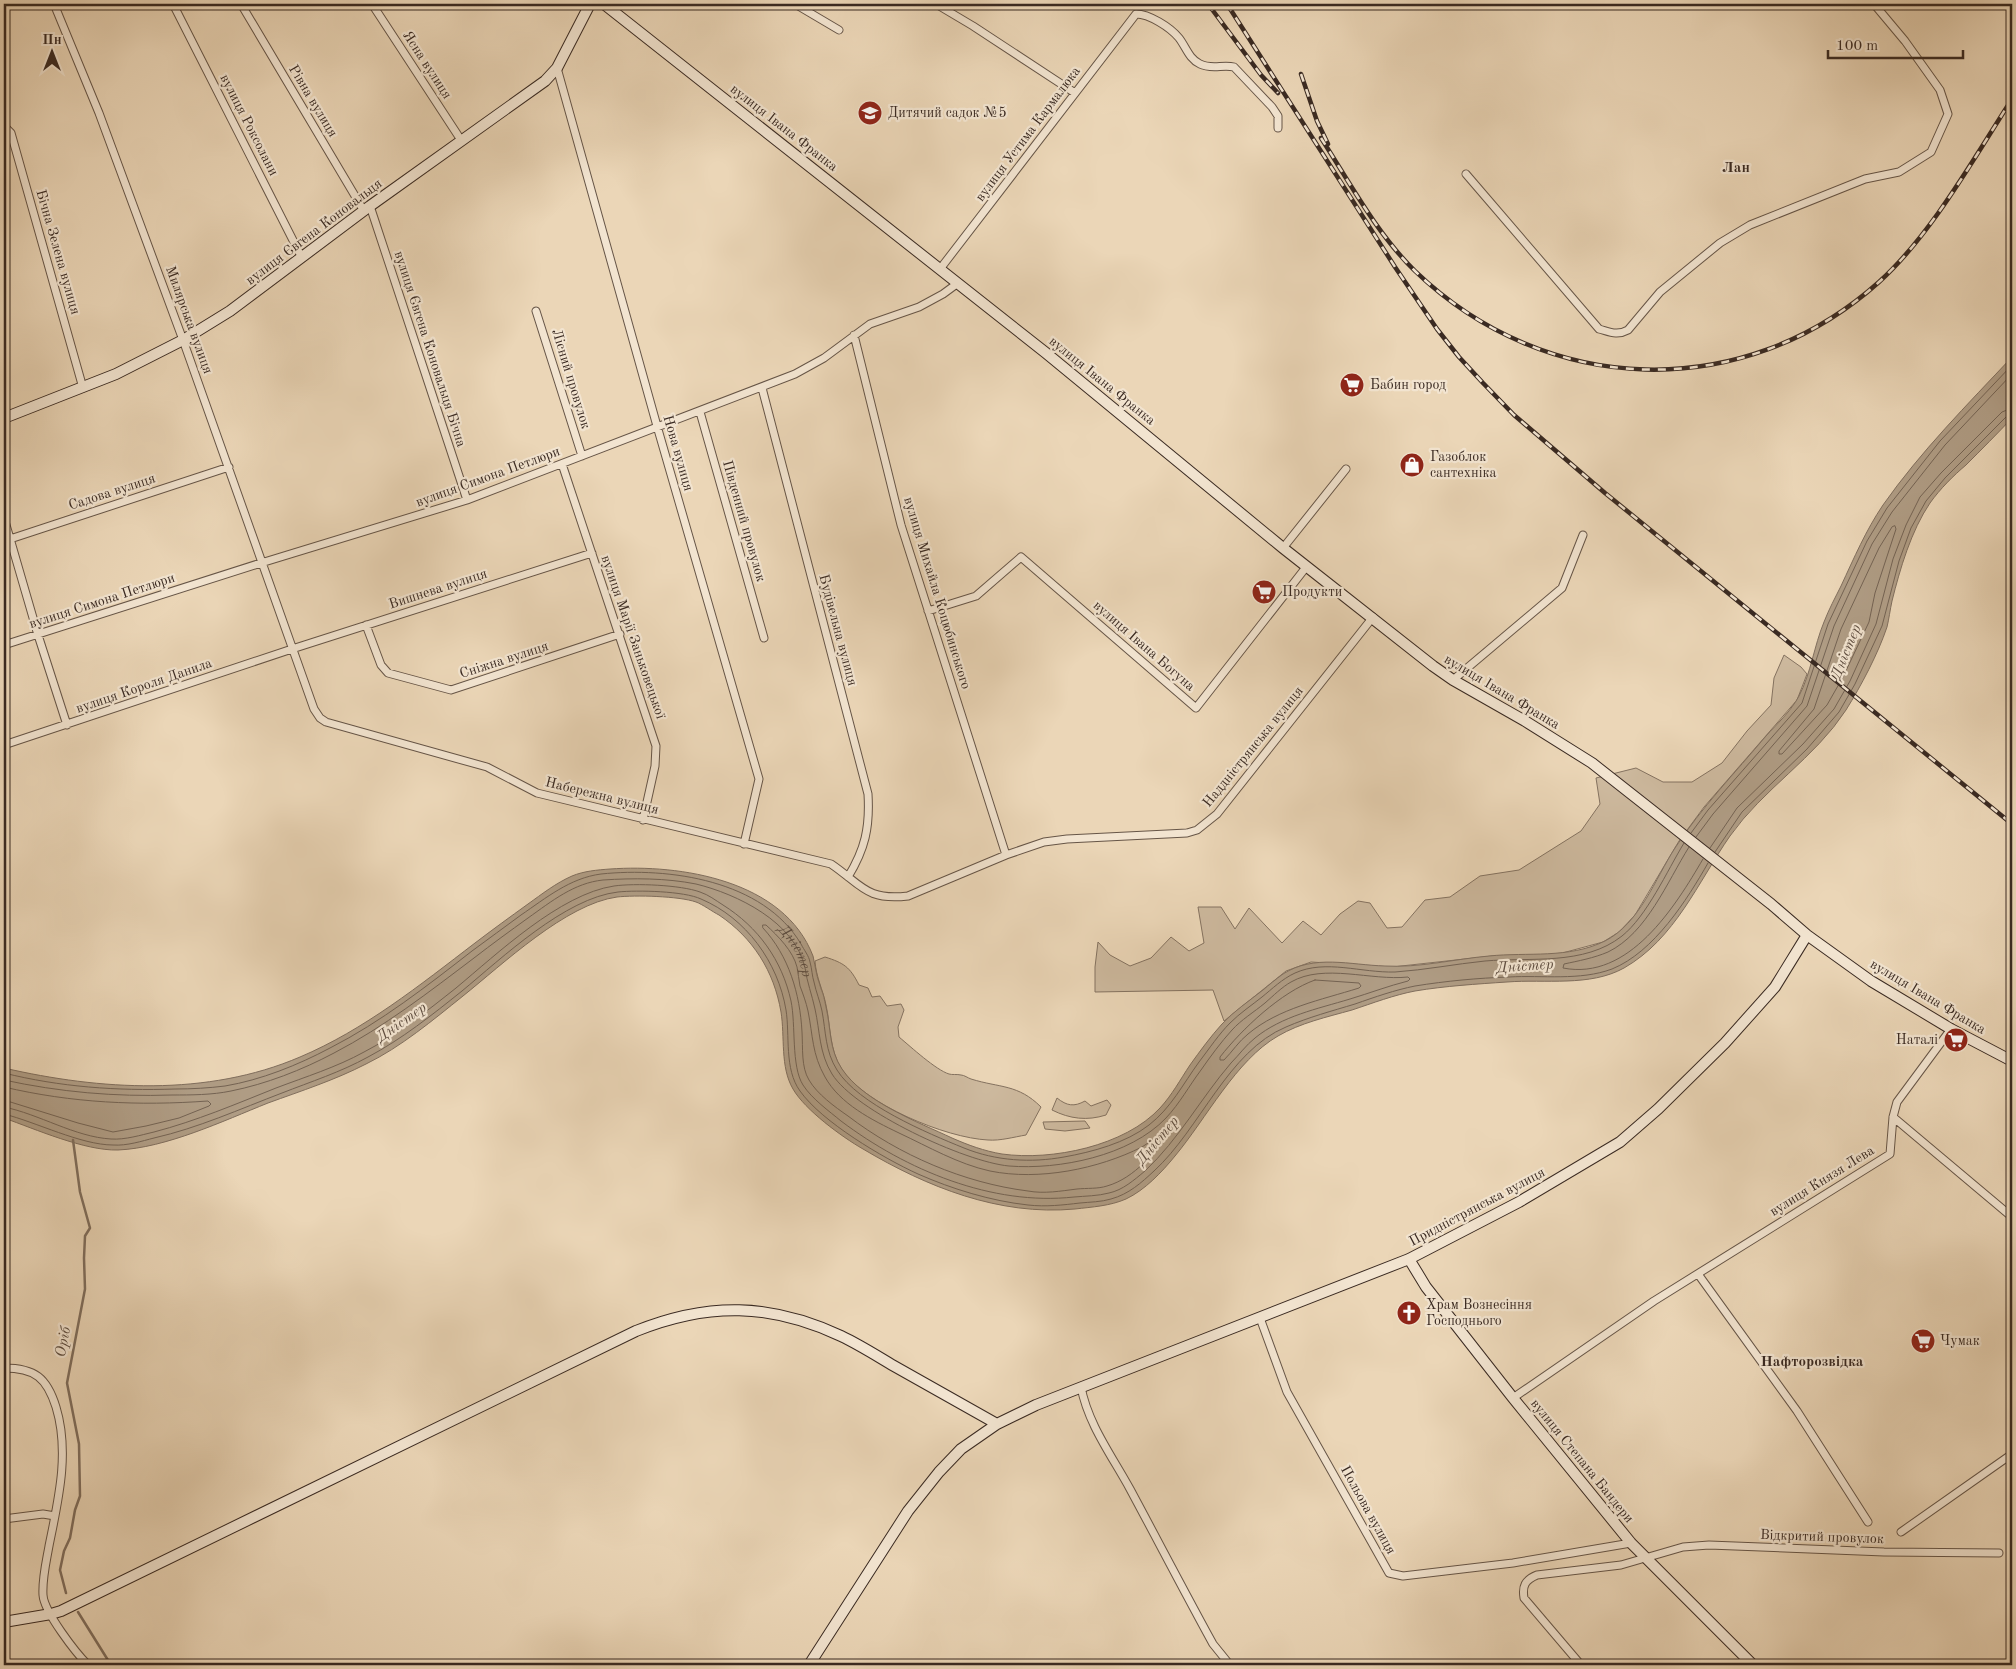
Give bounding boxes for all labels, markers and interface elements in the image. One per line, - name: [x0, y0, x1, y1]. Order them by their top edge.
- north arrow: [28, 28, 78, 78]
- street label: Ясна вулиця: [400, 28, 454, 102]
- scale bar: [1828, 28, 1964, 60]
- text: Пн: [42, 33, 62, 47]
- text: 100 m: [1836, 39, 1878, 54]
- street label: Рівна вулиця: [286, 62, 340, 140]
- street label: вулиця Устима Кармалюка: [973, 64, 1083, 204]
- street label: вулиця Роксолани: [217, 72, 281, 178]
- street label: вулиця Івана Франка: [728, 82, 840, 174]
- school or university icon: Дитячий садок №5: [857, 100, 883, 126]
- place label: Дитячий садок №5: [888, 106, 1007, 120]
- district label: Лан: [1722, 161, 1750, 176]
- street label: вулиця Євгена Коновальця: [243, 176, 385, 288]
- street label: Бічна Зелена вулиця: [33, 188, 83, 316]
- street label: вулиця Євгена Коновальця Бічна: [392, 249, 468, 449]
- street label: Милярська вулиця: [163, 264, 215, 376]
- street label: Лісний провулок: [549, 327, 593, 431]
- street label: вулиця Івана Франка: [1046, 334, 1158, 428]
- supermarket icon: Бабин город: [1339, 372, 1365, 398]
- place label: Бабин город: [1370, 378, 1446, 392]
- street label: Нова вулиця: [660, 413, 696, 493]
- street label: вулиця Симона Петлюри: [414, 444, 562, 510]
- place label: Газоблок сантехніка: [1430, 450, 1496, 480]
- shop icon: Газоблок сантехніка: [1399, 452, 1425, 478]
- street label: Південний провулок: [720, 459, 768, 583]
- street label: Садова вулиця: [67, 471, 157, 513]
- street label: вулиця Михайла Коцюбинського: [901, 495, 973, 691]
- street label: вулиця Марії Заньковецької: [598, 553, 668, 721]
- street label: Вишнева вулиця: [387, 567, 489, 611]
- street label: вулиця Симона Петлюри: [27, 571, 177, 631]
- street label: Будівельна вулиця: [816, 573, 860, 687]
- supermarket icon: Продукти: [1251, 579, 1277, 605]
- place label: Продукти: [1282, 585, 1342, 599]
- street label: вулиця Івана Богуна: [1091, 598, 1197, 694]
- water label: Дністер: [1829, 623, 1865, 683]
- street label: Сніжна вулиця: [458, 639, 550, 681]
- street label: вулиця Івана Франка: [1442, 652, 1562, 732]
- street label: вулиця Короля Данила: [74, 656, 214, 716]
- street label: Наддністрянська вулиця: [1200, 684, 1306, 810]
- street label: Набережна вулиця: [544, 775, 660, 817]
- water label: Дністер: [774, 920, 814, 978]
- street label: вулиця Івана Франка: [1868, 957, 1988, 1037]
- water label: Дністер: [1494, 958, 1554, 977]
- water label: Дністер: [373, 1000, 430, 1047]
- supermarket icon: Наталi: [1943, 1027, 1969, 1053]
- place label: Наталi: [1896, 1033, 1938, 1047]
- water label: Дністер: [1133, 1114, 1182, 1169]
- street label: вулиця Князя Лева: [1767, 1143, 1877, 1219]
- street label: Придністрянська вулиця: [1407, 1165, 1547, 1249]
- place label: Храм Вознесіння Господнього: [1426, 1298, 1532, 1328]
- church icon: Храм Вознесіння Господнього: [1396, 1300, 1422, 1326]
- water label: Оріб: [53, 1324, 74, 1359]
- supermarket icon: Чумак: [1910, 1328, 1936, 1354]
- place label: Чумак: [1940, 1334, 1980, 1348]
- district label: Нафторозвідка: [1761, 1355, 1864, 1370]
- street label: вулиця Степана Бандери: [1528, 1396, 1636, 1526]
- street label: Польова вулиця: [1338, 1463, 1398, 1557]
- street label: Відкритий провулок: [1760, 1528, 1884, 1546]

